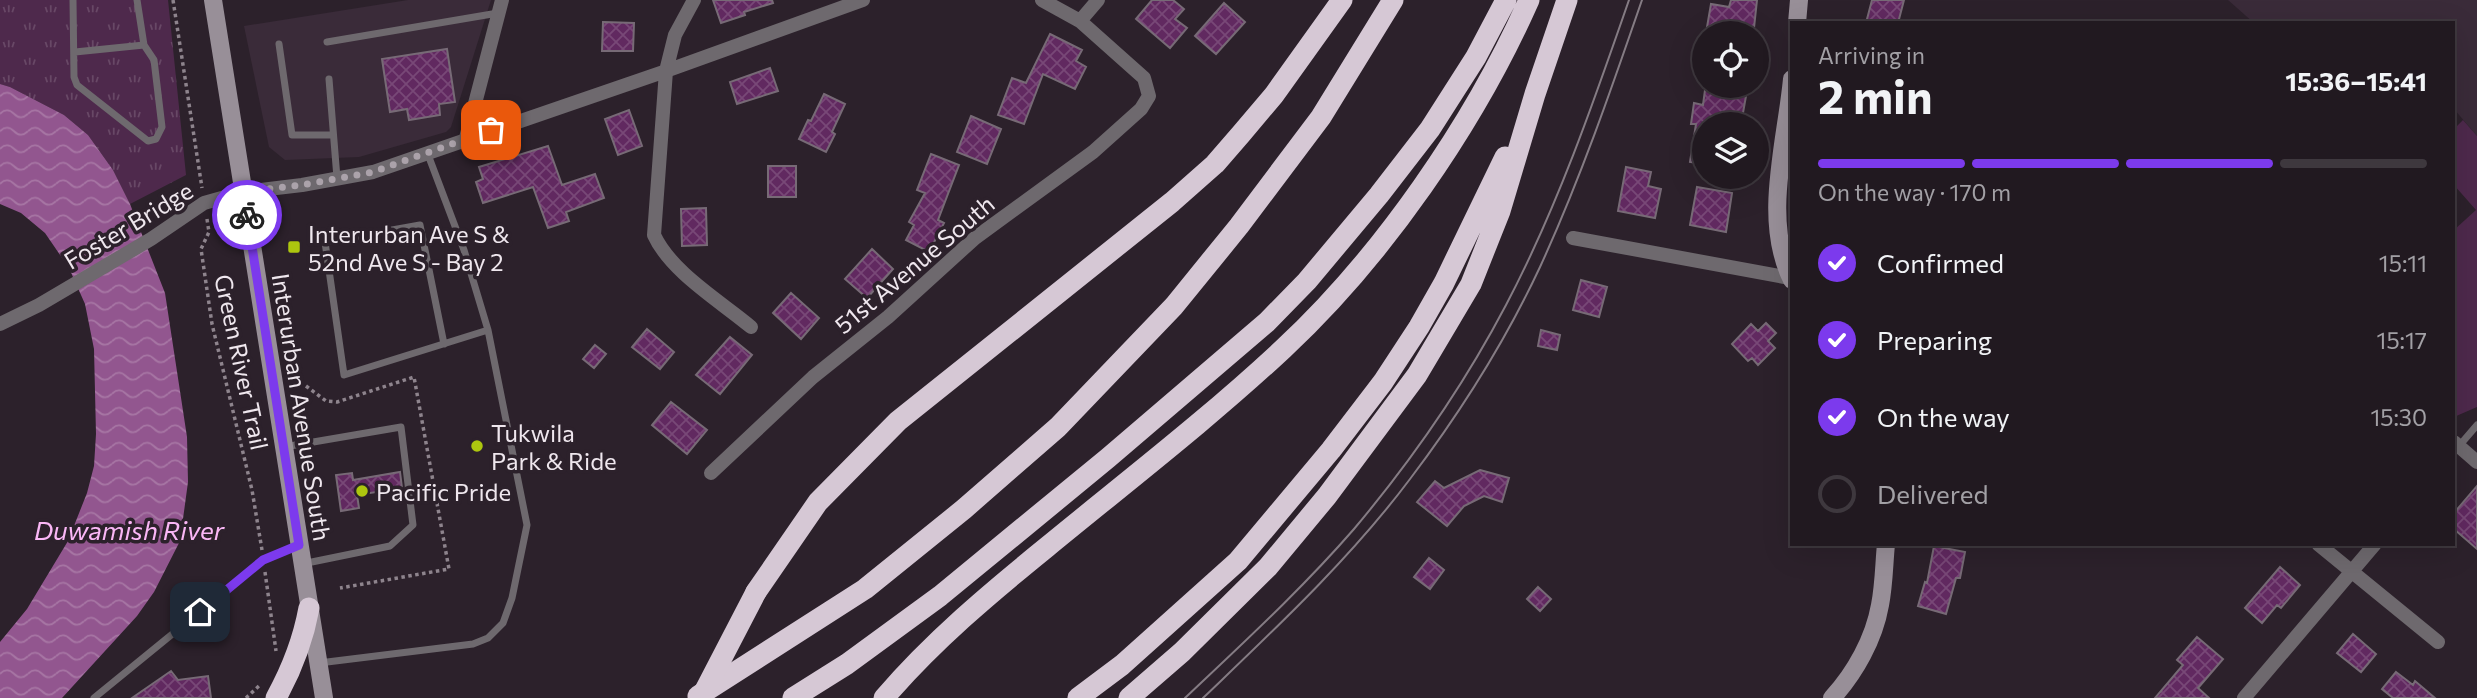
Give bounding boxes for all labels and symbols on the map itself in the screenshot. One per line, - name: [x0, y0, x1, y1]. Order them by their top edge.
- pin: [461, 100, 521, 160]
- street label: Foster Bridge: [58, 175, 198, 275]
- courier: [212, 180, 282, 250]
- street label: 51st Avenue South: [828, 189, 1000, 339]
- place label: Interurban Ave S & 52nd Ave S - Bay 2: [308, 219, 510, 276]
- marker: Interurban Ave S & 52nd Ave S - Bay 2: [286, 239, 302, 255]
- street label: Green River Trail: [209, 271, 275, 453]
- street label: Interurban Avenue South: [267, 271, 337, 543]
- place label: Tukwila Park & Ride: [491, 418, 617, 475]
- marker: Tukwila Park & Ride: [469, 438, 485, 454]
- place label: Pacific Pride: [376, 477, 511, 506]
- marker: Pacific Pride: [354, 483, 370, 499]
- water label: Duwamish River: [34, 514, 226, 545]
- pin: [170, 582, 230, 642]

